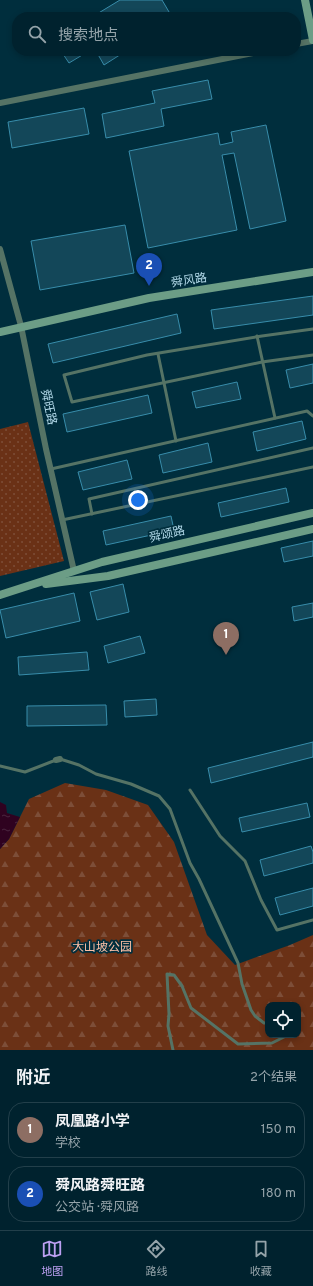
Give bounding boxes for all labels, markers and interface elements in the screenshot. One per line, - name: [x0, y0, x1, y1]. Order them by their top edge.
- search box: [12, 12, 301, 56]
- icon: search: [26, 23, 48, 45]
- text: 搜索地点: [58, 27, 118, 46]
- pin: 2: [136, 253, 162, 286]
- street label: 舜风路: [170, 270, 208, 292]
- street label: 舜旺路: [36, 388, 60, 426]
- your location: [128, 490, 148, 510]
- street label: 舜颂路: [148, 523, 187, 547]
- pin: 1: [213, 622, 239, 655]
- park label: 大山坡公园: [72, 940, 132, 956]
- map controls: [265, 1002, 301, 1038]
- button: locate: [265, 1002, 301, 1038]
- text: 附近: [16, 1068, 50, 1090]
- text: 2个结果: [250, 1070, 297, 1086]
- text: 凤凰路小学: [55, 1113, 130, 1132]
- text: 1: [27, 1122, 33, 1138]
- text: 150 m: [261, 1122, 296, 1138]
- text: 学校: [55, 1136, 81, 1152]
- text: 舜风路舜旺路: [55, 1177, 145, 1196]
- text: 2: [26, 1186, 34, 1202]
- text: 180 m: [261, 1186, 296, 1202]
- text: 公交站 · 舜风路: [55, 1200, 139, 1216]
- tab: 地图: [41, 1238, 63, 1279]
- tab: 路线: [145, 1238, 167, 1279]
- tab: 收藏: [250, 1238, 272, 1279]

